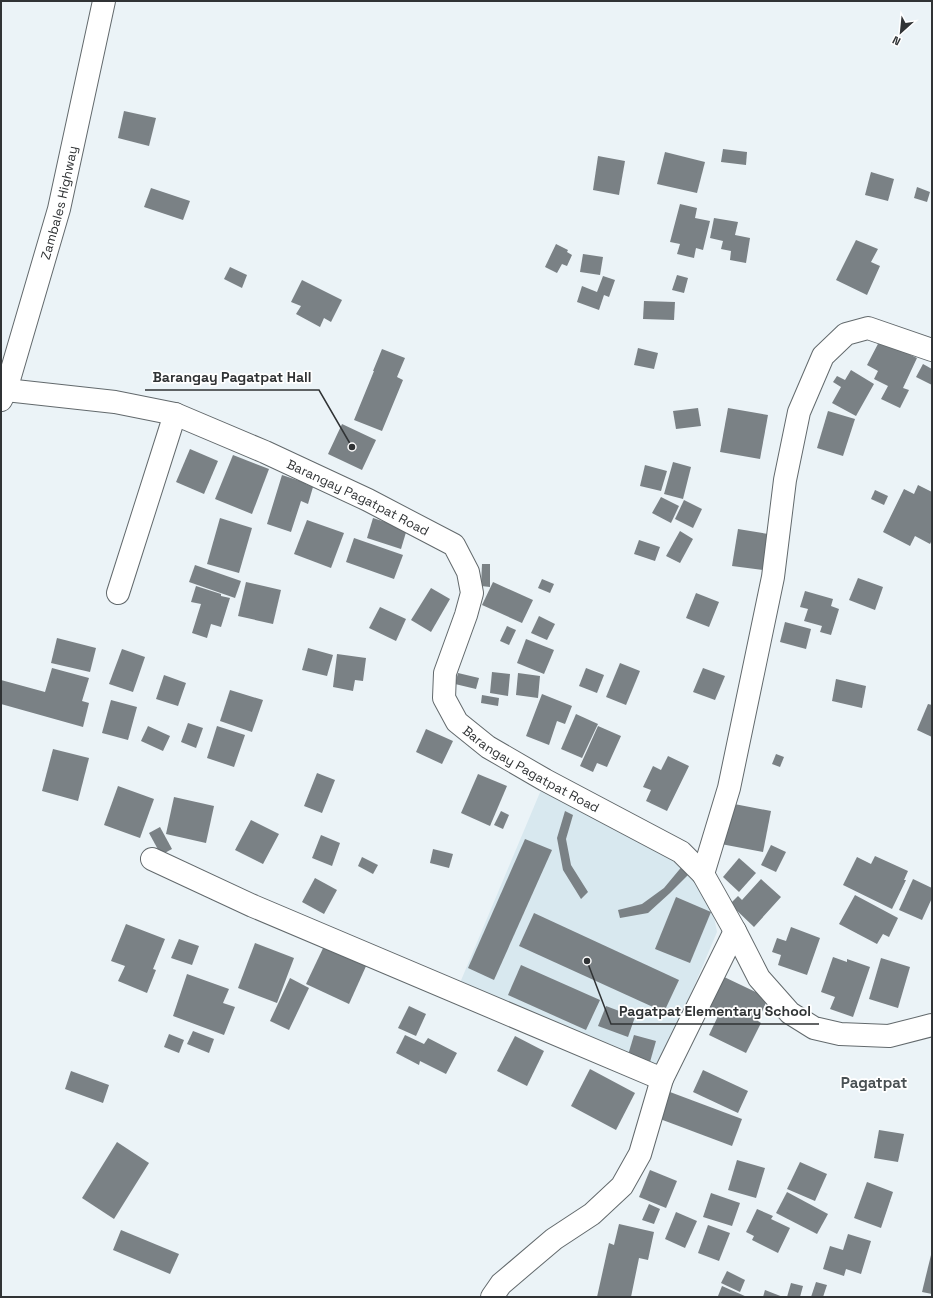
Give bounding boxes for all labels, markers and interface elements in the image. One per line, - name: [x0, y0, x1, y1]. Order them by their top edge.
- north arrow: [881, 12, 921, 52]
- text: N: [890, 33, 903, 49]
- street label: Zambales Highway: [37, 144, 81, 262]
- callout: Barangay Pagatpat Hall: [145, 364, 319, 390]
- text: Barangay Pagatpat Hall: [153, 368, 311, 386]
- street label: Barangay Pagatpat Road: [284, 455, 432, 539]
- street label: Barangay Pagatpat Road: [459, 722, 602, 816]
- callout: Pagatpat Elementary School: [611, 998, 819, 1024]
- text: Pagatpat Elementary School: [619, 1002, 811, 1020]
- district label: Pagatpat: [841, 1073, 907, 1092]

